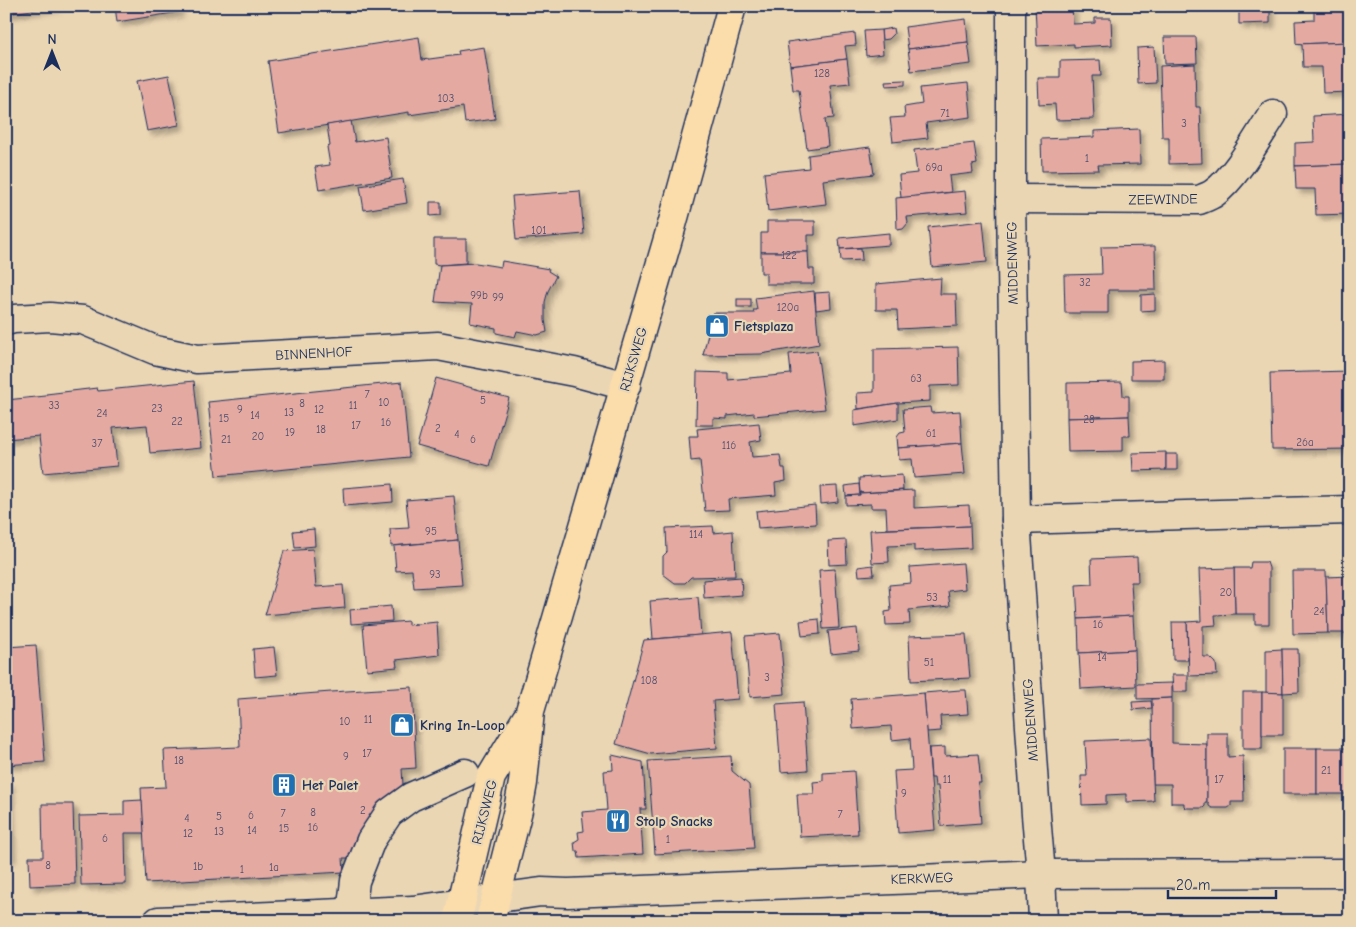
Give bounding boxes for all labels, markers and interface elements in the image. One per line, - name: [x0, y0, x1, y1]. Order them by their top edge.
- north arrow: [28, 28, 78, 78]
- text: N: [47, 31, 57, 48]
- house number: 128: [814, 67, 830, 80]
- house number: 103: [438, 92, 454, 105]
- house number: 71: [940, 107, 950, 120]
- house number: 3: [1181, 117, 1187, 130]
- house number: 1: [1085, 152, 1089, 165]
- house number: 69a: [925, 161, 943, 174]
- street label: ZEEWINDE: [1128, 190, 1198, 209]
- street label: MIDDENWEG: [1003, 221, 1022, 305]
- house number: 101: [531, 224, 547, 237]
- house number: 122: [781, 249, 797, 262]
- house number: 32: [1079, 276, 1091, 289]
- house number: 99b: [470, 289, 488, 302]
- house number: 99: [492, 291, 504, 304]
- house number: 120a: [777, 301, 799, 314]
- shop icon: Fietsplaza: [704, 313, 730, 339]
- place label: Fietsplaza: [734, 318, 794, 335]
- street label: RIJKSWEG: [616, 325, 651, 393]
- street label: BINNENHOF: [275, 343, 353, 364]
- house number: 63: [910, 372, 922, 385]
- house number: 7: [364, 388, 370, 401]
- house number: 5: [480, 394, 486, 407]
- house number: 10: [378, 396, 390, 409]
- house number: 8: [299, 397, 305, 410]
- house number: 33: [48, 399, 60, 412]
- house number: 11: [349, 399, 357, 412]
- house number: 23: [151, 402, 163, 415]
- house number: 9: [237, 403, 243, 416]
- house number: 12: [314, 403, 324, 416]
- house number: 13: [284, 406, 294, 419]
- house number: 24: [96, 407, 108, 420]
- house number: 14: [250, 409, 260, 422]
- house number: 15: [219, 412, 229, 425]
- house number: 28: [1083, 413, 1095, 426]
- house number: 22: [171, 415, 183, 428]
- house number: 16: [381, 416, 391, 429]
- house number: 17: [351, 419, 361, 432]
- house number: 2: [435, 422, 441, 435]
- house number: 18: [316, 423, 326, 436]
- house number: 19: [285, 426, 295, 439]
- house number: 61: [926, 427, 936, 440]
- house number: 4: [454, 428, 460, 441]
- house number: 20: [252, 430, 264, 443]
- house number: 21: [221, 433, 231, 446]
- house number: 6: [470, 433, 476, 446]
- house number: 26a: [1296, 436, 1314, 449]
- house number: 37: [92, 437, 102, 450]
- house number: 116: [722, 439, 736, 452]
- house number: 95: [425, 525, 437, 538]
- house number: 114: [689, 528, 703, 541]
- house number: 93: [429, 568, 441, 581]
- house number: 20: [1220, 586, 1232, 599]
- house number: 53: [926, 591, 938, 604]
- house number: 24: [1313, 605, 1325, 618]
- house number: 16: [1093, 618, 1103, 631]
- house number: 14: [1097, 651, 1107, 664]
- house number: 51: [924, 656, 934, 669]
- house number: 3: [764, 671, 770, 684]
- house number: 108: [641, 674, 658, 687]
- street label: MIDDENWEG: [1019, 678, 1042, 762]
- shop icon: Kring In-Loop: [389, 712, 415, 738]
- house number: 11: [364, 713, 372, 726]
- house number: 10: [339, 715, 351, 728]
- place label: Kring In-Loop: [420, 717, 505, 734]
- house number: 17: [362, 747, 372, 760]
- house number: 9: [343, 750, 349, 763]
- house number: 18: [174, 754, 184, 767]
- house number: 21: [1321, 764, 1331, 777]
- building icon: Het Palet: [271, 772, 297, 798]
- house number: 11: [943, 773, 951, 786]
- house number: 17: [1214, 773, 1224, 786]
- place label: Het Palet: [302, 777, 358, 794]
- street label: RIJKSWEG: [468, 778, 501, 846]
- house number: 9: [901, 787, 907, 800]
- house number: 2: [360, 804, 366, 817]
- house number: 8: [310, 806, 316, 819]
- house number: 7: [280, 807, 286, 820]
- restaurant icon: Stolp Snacks: [605, 808, 631, 834]
- house number: 7: [837, 808, 843, 821]
- house number: 6: [248, 809, 254, 822]
- house number: 5: [216, 810, 222, 823]
- house number: 4: [184, 812, 190, 825]
- place label: Stolp Snacks: [636, 813, 712, 830]
- house number: 16: [308, 821, 318, 834]
- house number: 15: [279, 822, 289, 835]
- house number: 14: [247, 824, 257, 837]
- house number: 13: [214, 825, 224, 838]
- house number: 12: [183, 827, 193, 840]
- house number: 6: [102, 832, 108, 845]
- house number: 1: [666, 833, 670, 846]
- house number: 8: [45, 859, 51, 872]
- house number: 1b: [193, 860, 203, 873]
- house number: 1a: [269, 861, 279, 874]
- house number: 1: [240, 863, 244, 876]
- scale bar: [1168, 867, 1276, 899]
- street label: KERKWEG: [890, 869, 954, 888]
- text: 20 m: [1176, 876, 1210, 894]

